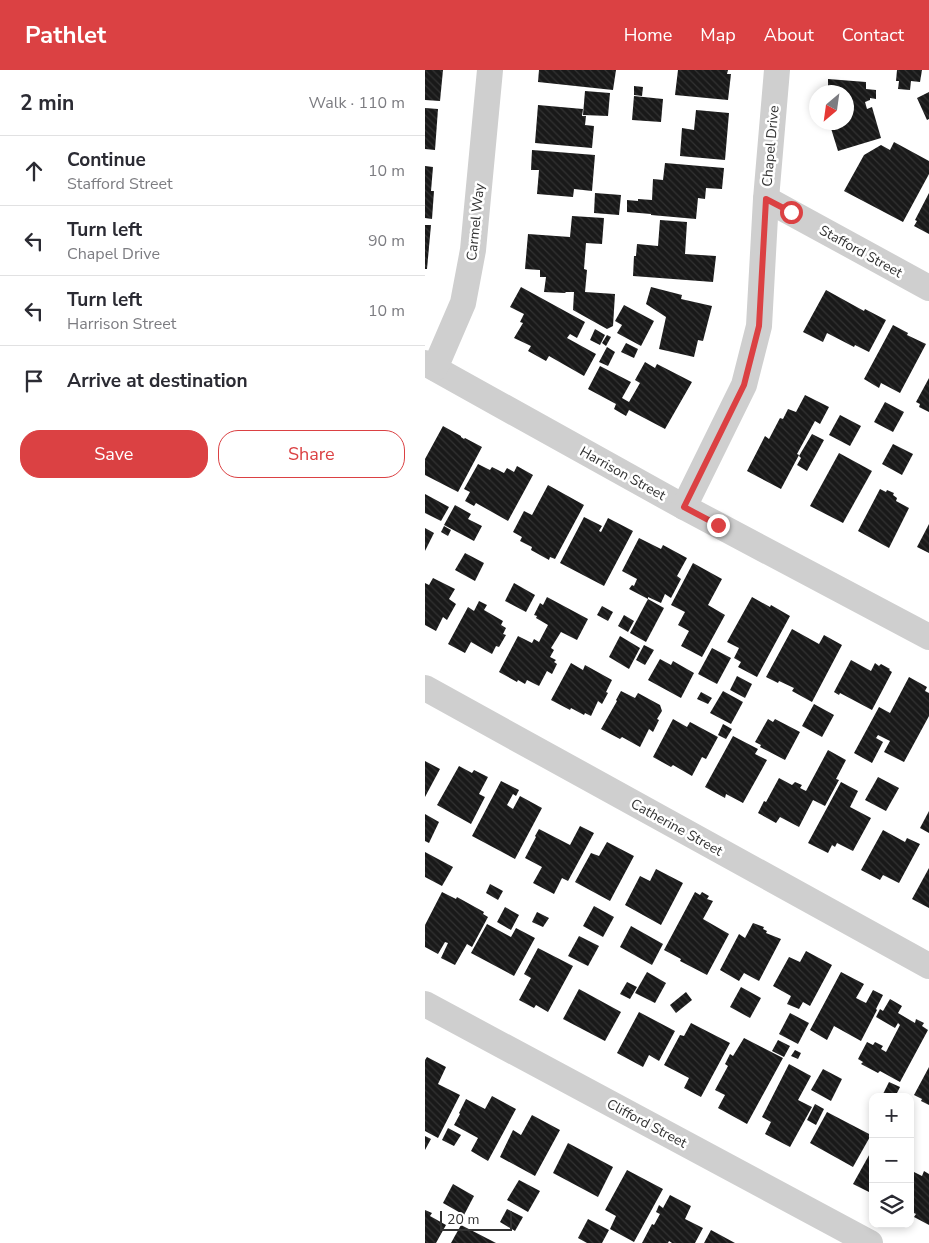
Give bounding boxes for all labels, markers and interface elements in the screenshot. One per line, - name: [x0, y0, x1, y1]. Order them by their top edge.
- text: Pathlet: [25, 19, 106, 51]
- text: Home: [624, 23, 672, 47]
- text: Map: [700, 23, 736, 47]
- text: About: [764, 23, 814, 47]
- text: Contact: [842, 23, 904, 47]
- north arrow: [809, 85, 854, 130]
- text: 2 min: [20, 89, 74, 117]
- text: Walk · 110 m: [309, 92, 405, 114]
- street label: Chapel Drive: [757, 105, 784, 187]
- text: Continue: [67, 147, 146, 173]
- icon: ahead: [20, 157, 48, 185]
- text: 10 m: [368, 160, 405, 182]
- text: Stafford Street: [67, 173, 173, 195]
- street label: Carmel Way: [462, 182, 489, 262]
- route start: [780, 201, 803, 224]
- text: Turn left: [67, 217, 142, 243]
- street label: Stafford Street: [816, 221, 906, 282]
- icon: left: [20, 227, 48, 255]
- text: 90 m: [368, 230, 405, 252]
- text: Chapel Drive: [67, 243, 160, 265]
- text: Turn left: [67, 287, 142, 313]
- icon: left: [20, 297, 48, 325]
- text: 10 m: [368, 300, 405, 322]
- text: Harrison Street: [67, 313, 176, 335]
- icon: arrive: [20, 367, 48, 395]
- text: Arrive at destination: [67, 368, 248, 394]
- button: Save: [20, 430, 208, 478]
- button: Share: [218, 430, 405, 478]
- street label: Harrison Street: [576, 442, 669, 505]
- route end: [707, 514, 730, 537]
- street label: Catherine Street: [627, 794, 726, 861]
- map controls: [869, 1093, 914, 1228]
- button: +: [869, 1093, 914, 1138]
- street label: Clifford Street: [603, 1094, 690, 1153]
- button: −: [869, 1138, 914, 1183]
- button: layers: [869, 1183, 914, 1228]
- scale bar: [440, 1208, 513, 1231]
- text: 20 m: [447, 1210, 479, 1229]

